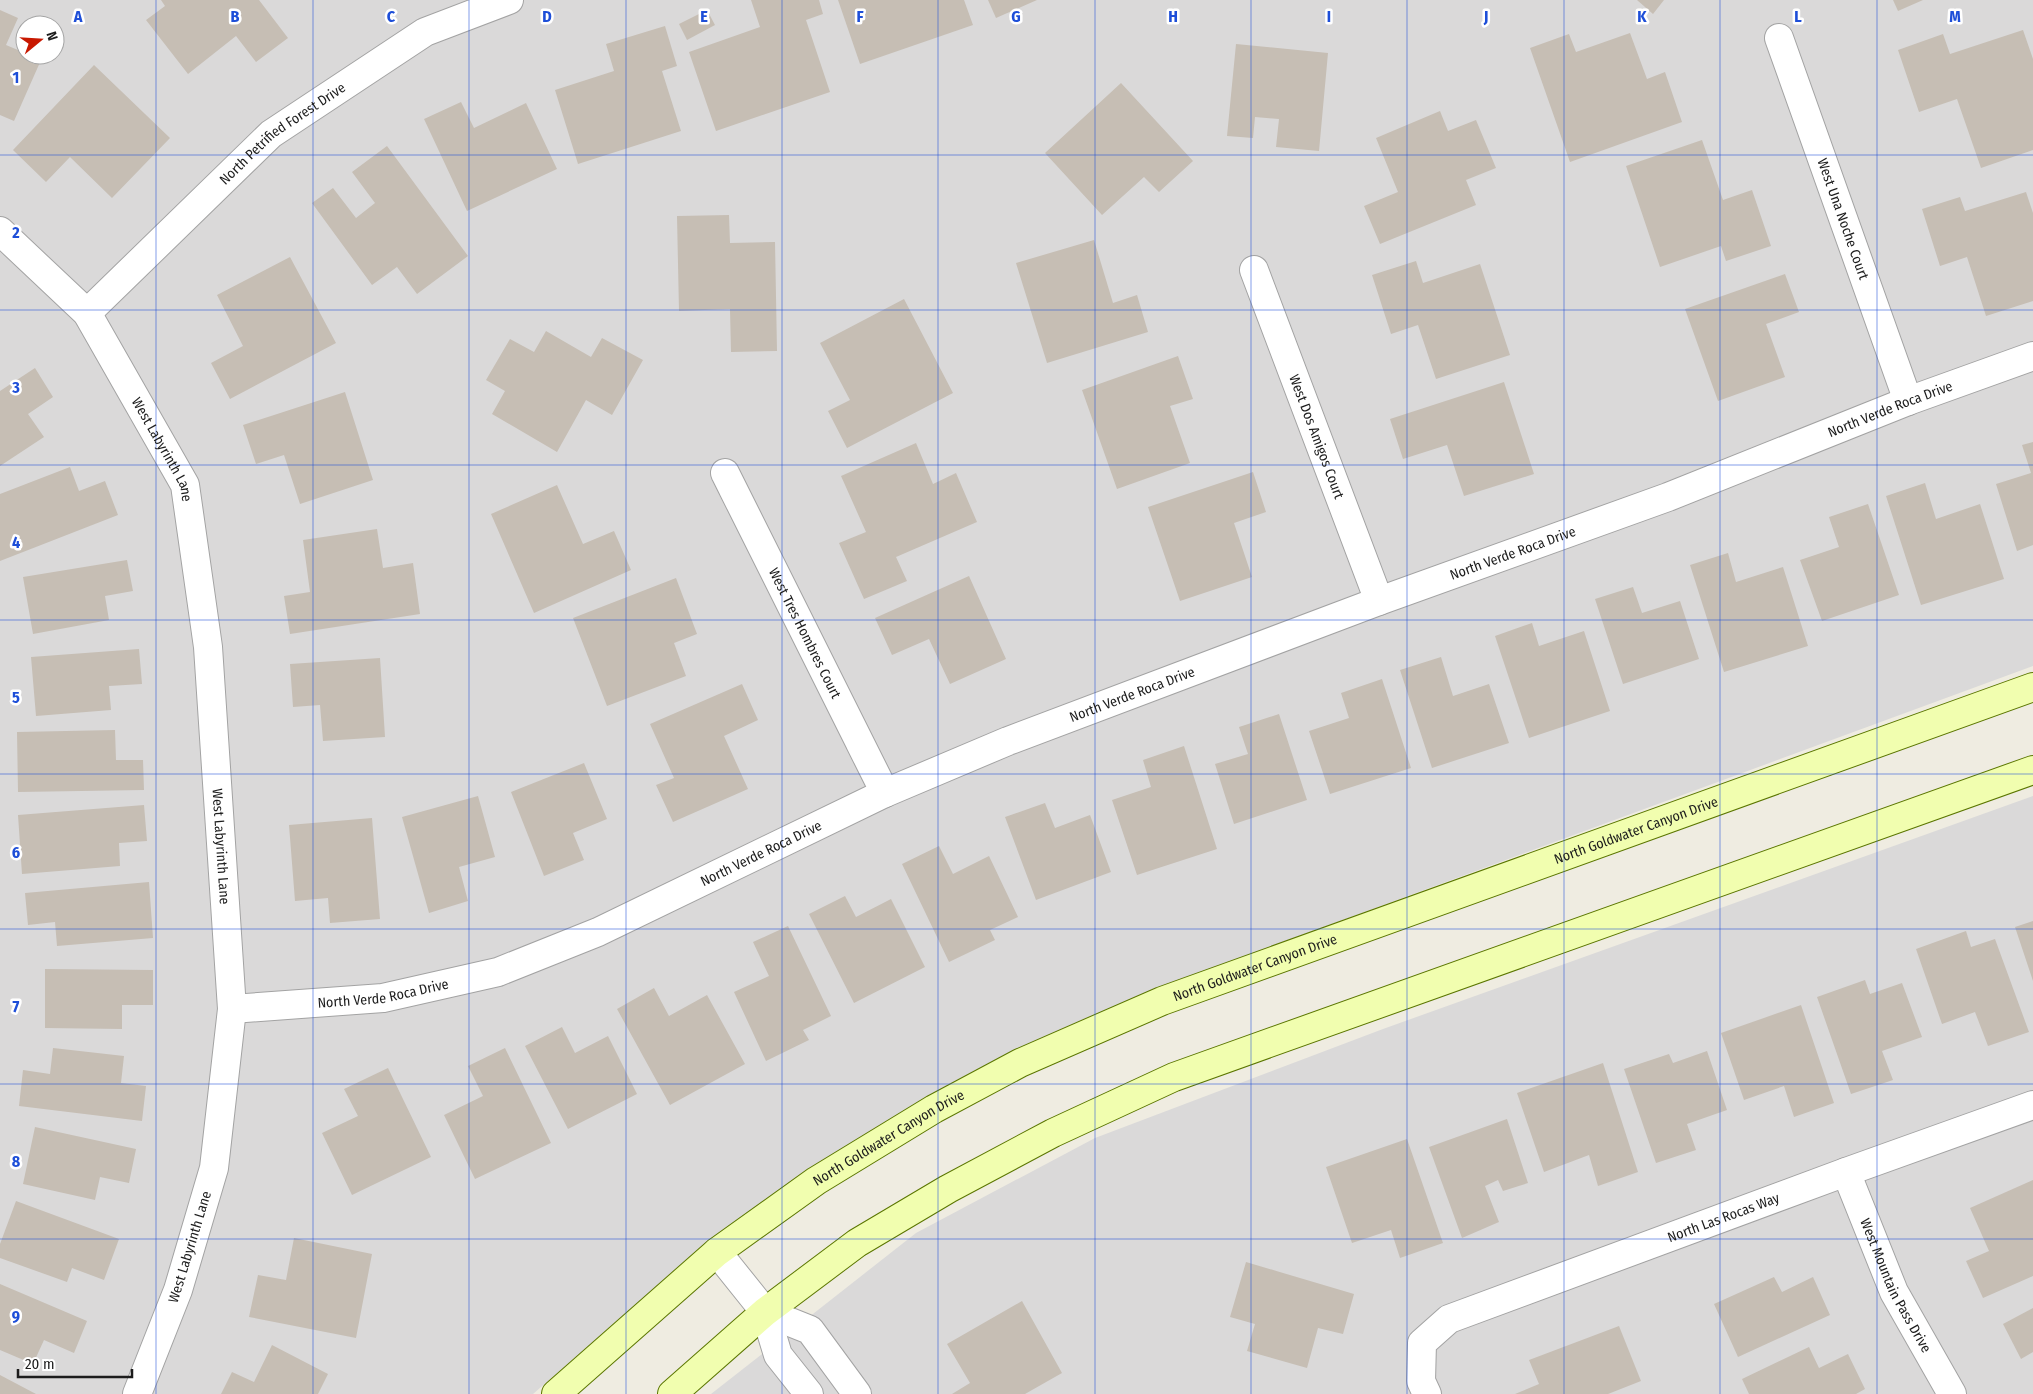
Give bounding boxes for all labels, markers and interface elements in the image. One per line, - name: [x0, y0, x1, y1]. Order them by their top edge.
- text: A: [73, 7, 83, 26]
- text: B: [231, 7, 240, 26]
- text: C: [387, 7, 396, 26]
- text: D: [542, 7, 552, 26]
- text: E: [700, 7, 708, 26]
- text: F: [856, 7, 864, 26]
- text: G: [1011, 7, 1021, 26]
- text: H: [1168, 7, 1178, 26]
- text: I: [1327, 7, 1331, 26]
- text: J: [1483, 7, 1488, 26]
- text: K: [1637, 7, 1647, 26]
- text: L: [1794, 7, 1802, 26]
- text: M: [1949, 7, 1961, 26]
- north arrow: [15, 15, 65, 65]
- text: N: [43, 30, 61, 43]
- text: 1: [13, 68, 19, 87]
- street label: North Petrified Forest Drive: [216, 79, 348, 188]
- street label: West Una Noche Court: [1814, 156, 1873, 282]
- text: 2: [11, 223, 20, 242]
- street label: West Dos Amigos Court: [1286, 372, 1348, 502]
- street label: North Verde Roca Drive: [1825, 377, 1955, 441]
- text: 3: [11, 378, 20, 397]
- street label: West Labyrinth Lane: [128, 394, 196, 503]
- street label: North Verde Roca Drive: [1447, 522, 1578, 583]
- text: 4: [12, 533, 20, 552]
- street label: West Tres Hombres Court: [765, 565, 845, 702]
- street label: North Verde Roca Drive: [1067, 663, 1197, 726]
- text: 5: [12, 688, 20, 707]
- street label: West Labyrinth Lane: [209, 788, 234, 905]
- street label: North Goldwater Canyon Drive: [1552, 793, 1720, 867]
- street label: North Verde Roca Drive: [698, 817, 824, 890]
- text: 6: [12, 843, 20, 862]
- street label: North Goldwater Canyon Drive: [1171, 930, 1339, 1005]
- street label: North Verde Roca Drive: [317, 975, 450, 1011]
- text: 7: [13, 997, 20, 1016]
- street label: North Goldwater Canyon Drive: [810, 1086, 967, 1189]
- text: 8: [12, 1152, 21, 1171]
- street label: West Labyrinth Lane: [165, 1189, 215, 1305]
- street label: North Las Rocas Way: [1665, 1189, 1782, 1246]
- street label: West Mountain Pass Drive: [1857, 1216, 1935, 1356]
- text: 9: [12, 1307, 20, 1326]
- scale bar: [18, 1346, 131, 1378]
- text: 20 m: [25, 1355, 55, 1373]

